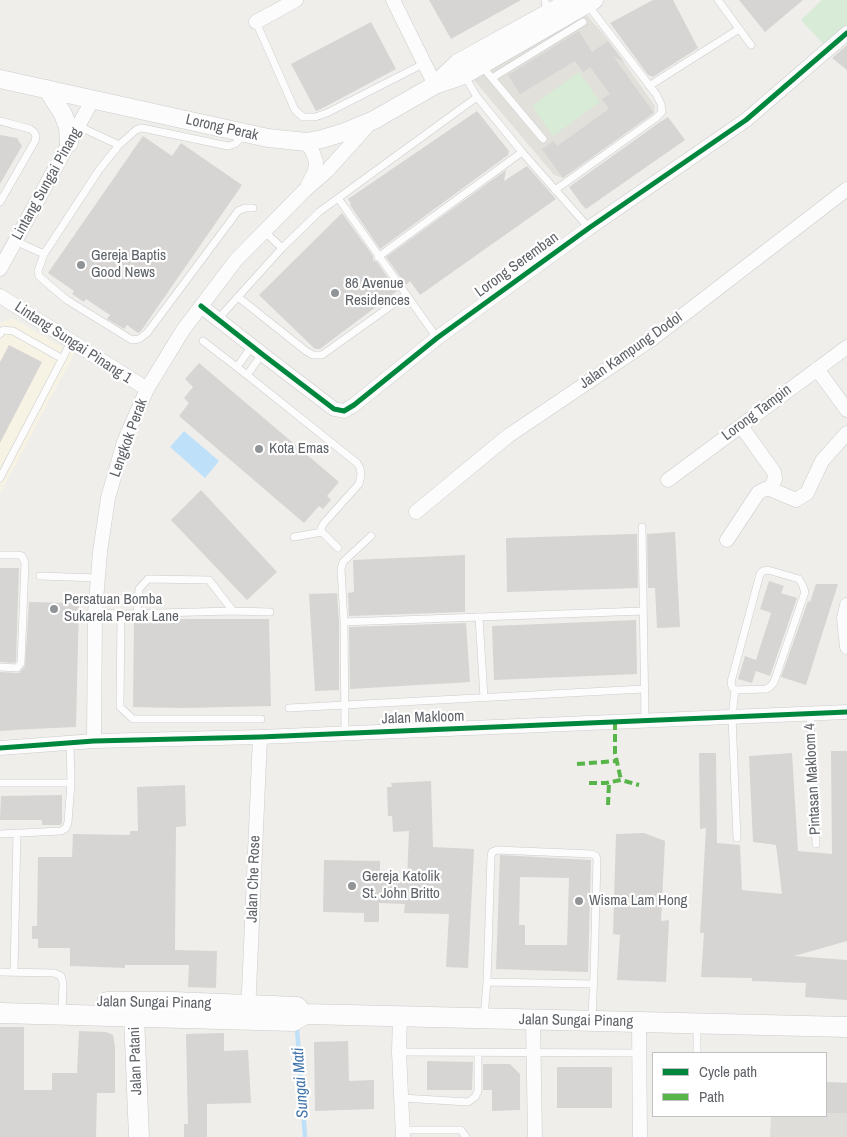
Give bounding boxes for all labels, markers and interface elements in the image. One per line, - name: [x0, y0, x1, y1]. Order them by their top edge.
- street label: Lorong Perak: [184, 111, 260, 145]
- street label: Lintang Sungai Pinang: [9, 125, 85, 243]
- street label: Lorong Seremban: [472, 229, 562, 301]
- place label: Gereja Baptis Good News: [91, 247, 166, 282]
- marker: Gereja Baptis Good News: [75, 259, 87, 271]
- place label: 86 Avenue Residences: [345, 275, 410, 310]
- marker: 86 Avenue Residences: [329, 287, 341, 299]
- street label: Lintang Sungai Pinang 1: [11, 298, 135, 388]
- street label: Jalan Kampung Dodol: [576, 309, 686, 393]
- street label: Lorong Tampin: [719, 381, 795, 445]
- street label: Lengkok Perak: [107, 396, 151, 480]
- place label: Kota Emas: [269, 440, 329, 458]
- marker: Kota Emas: [253, 443, 265, 455]
- place label: Persatuan Bomba Sukarela Perak Lane: [64, 591, 179, 626]
- marker: Persatuan Bomba Sukarela Perak Lane: [48, 603, 60, 615]
- street label: Jalan Makloom: [381, 708, 465, 728]
- street label: Pintasan Makloom 4: [801, 723, 825, 835]
- street label: Jalan Che Rose: [243, 835, 265, 923]
- place label: Gereja Katolik St. John Britto: [362, 868, 440, 903]
- marker: Gereja Katolik St. John Britto: [346, 880, 358, 892]
- place label: Wisma Lam Hong: [589, 892, 687, 910]
- marker: Wisma Lam Hong: [573, 895, 585, 907]
- street label: Jalan Sungai Pinang: [97, 993, 211, 1013]
- street label: Jalan Sungai Pinang: [519, 1011, 633, 1031]
- street label: Jalan Patani: [126, 1027, 146, 1095]
- water label: Sungai Mati: [289, 1047, 313, 1119]
- legend: [652, 1052, 827, 1117]
- text: Cycle path: [699, 1061, 757, 1082]
- text: Path: [699, 1086, 724, 1107]

